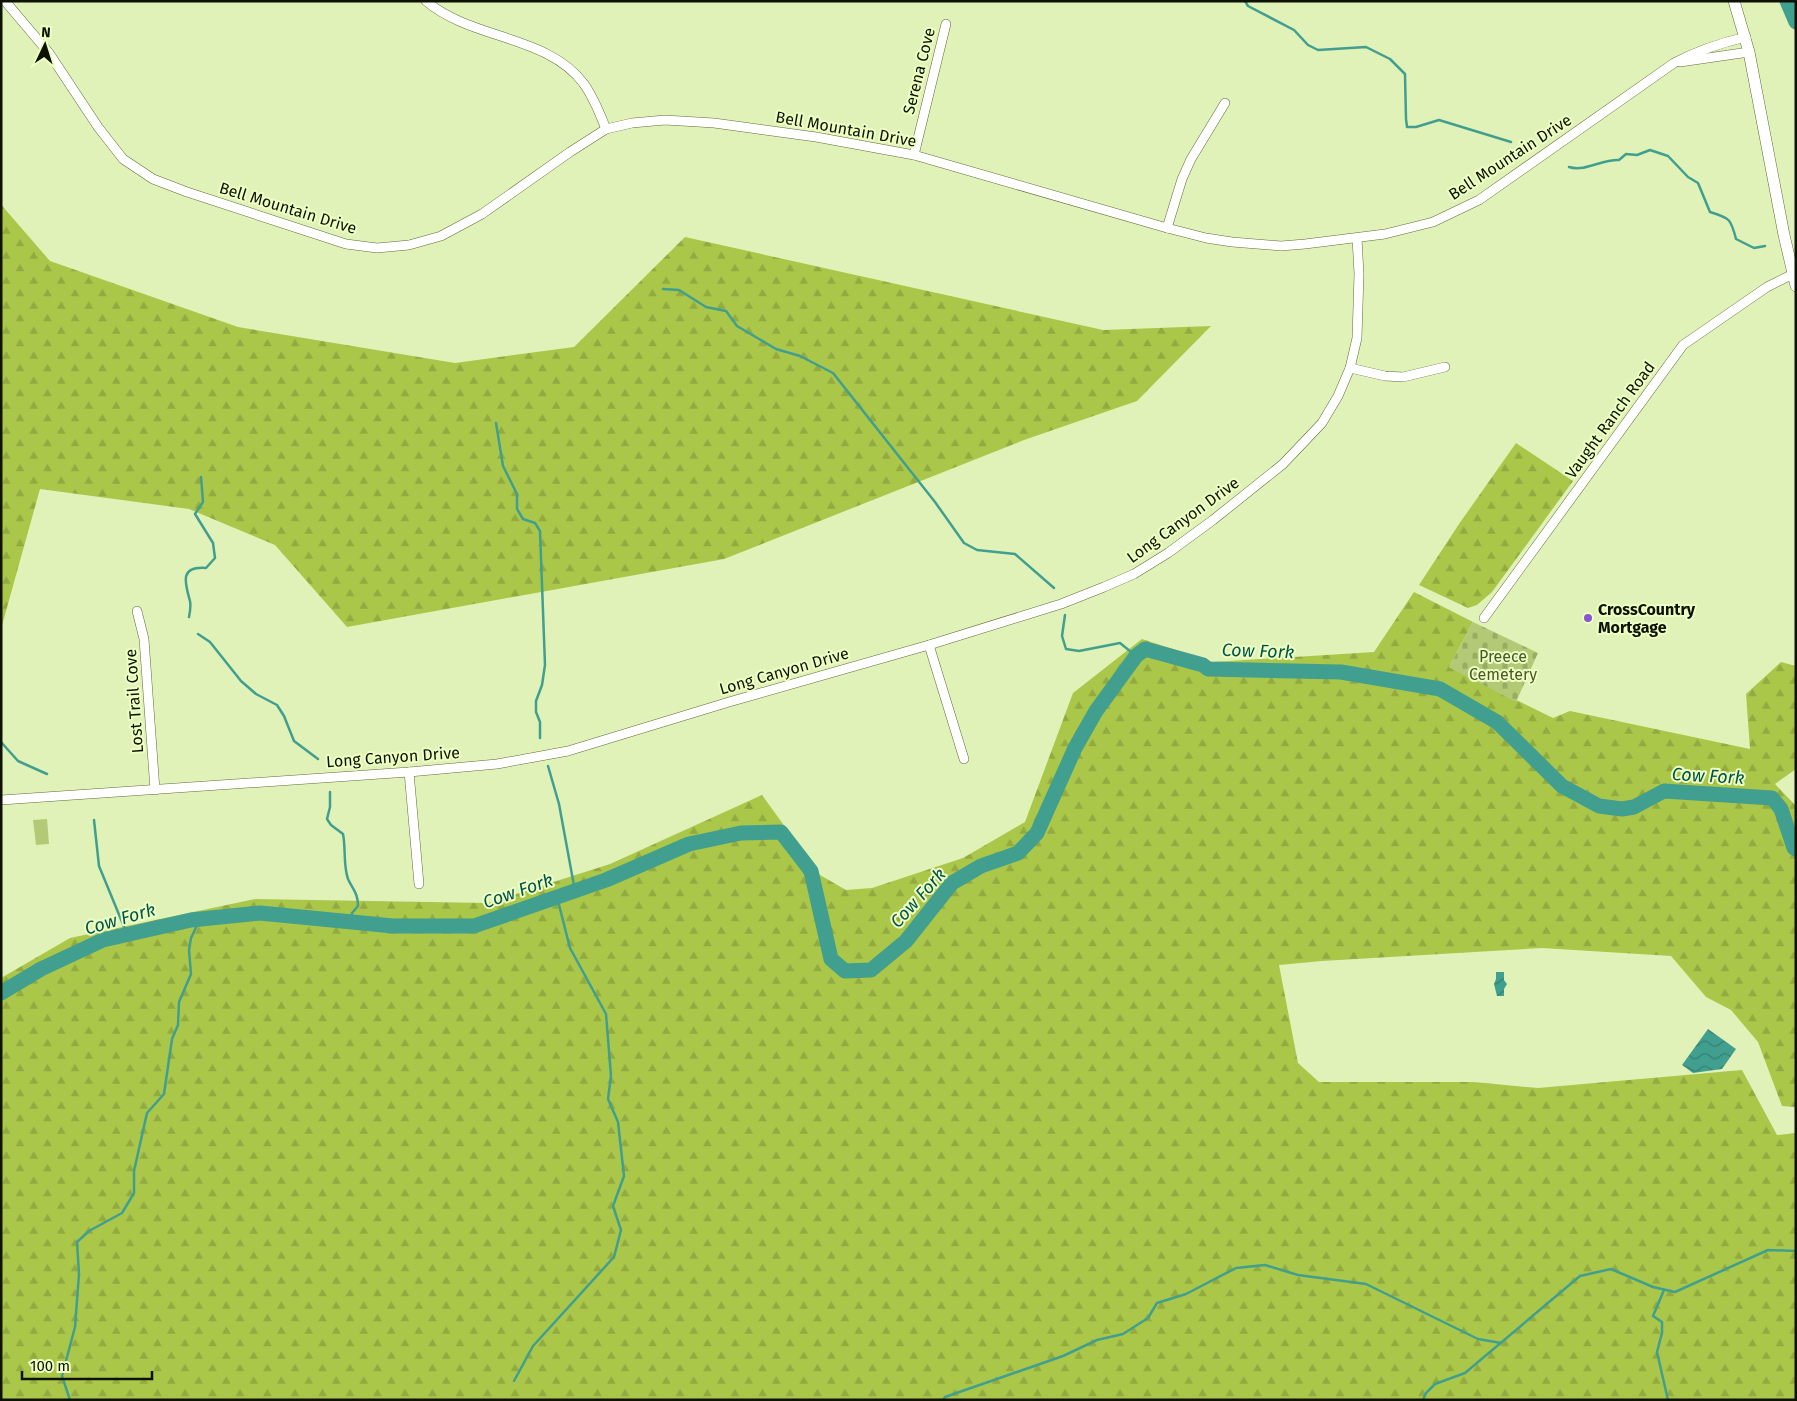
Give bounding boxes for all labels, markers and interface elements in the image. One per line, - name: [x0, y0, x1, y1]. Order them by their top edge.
- north arrow: [20, 20, 70, 70]
- text: N: [41, 24, 51, 41]
- street label: Serena Cove: [899, 26, 939, 116]
- street label: Bell Mountain Drive: [774, 107, 918, 151]
- street label: Bell Mountain Drive: [1445, 110, 1575, 204]
- street label: Bell Mountain Drive: [217, 178, 359, 238]
- street label: Vaught Ranch Road: [1561, 358, 1659, 482]
- street label: Long Canyon Drive: [1123, 473, 1243, 567]
- place label: CrossCountry Mortgage: [1598, 600, 1696, 637]
- marker: CrossCountry Mortgage: [1582, 612, 1594, 624]
- water label: Cow Fork: [1221, 639, 1295, 663]
- street label: Long Canyon Drive: [717, 643, 851, 699]
- park label: Preece Cemetery: [1469, 647, 1537, 684]
- street label: Lost Trail Cove: [121, 648, 147, 754]
- street label: Long Canyon Drive: [326, 743, 460, 771]
- water label: Cow Fork: [1671, 763, 1745, 789]
- water label: Cow Fork: [886, 864, 951, 932]
- water label: Cow Fork: [480, 869, 556, 913]
- water label: Cow Fork: [82, 898, 158, 940]
- scale bar: [22, 1348, 152, 1380]
- text: 100 m: [30, 1357, 70, 1375]

